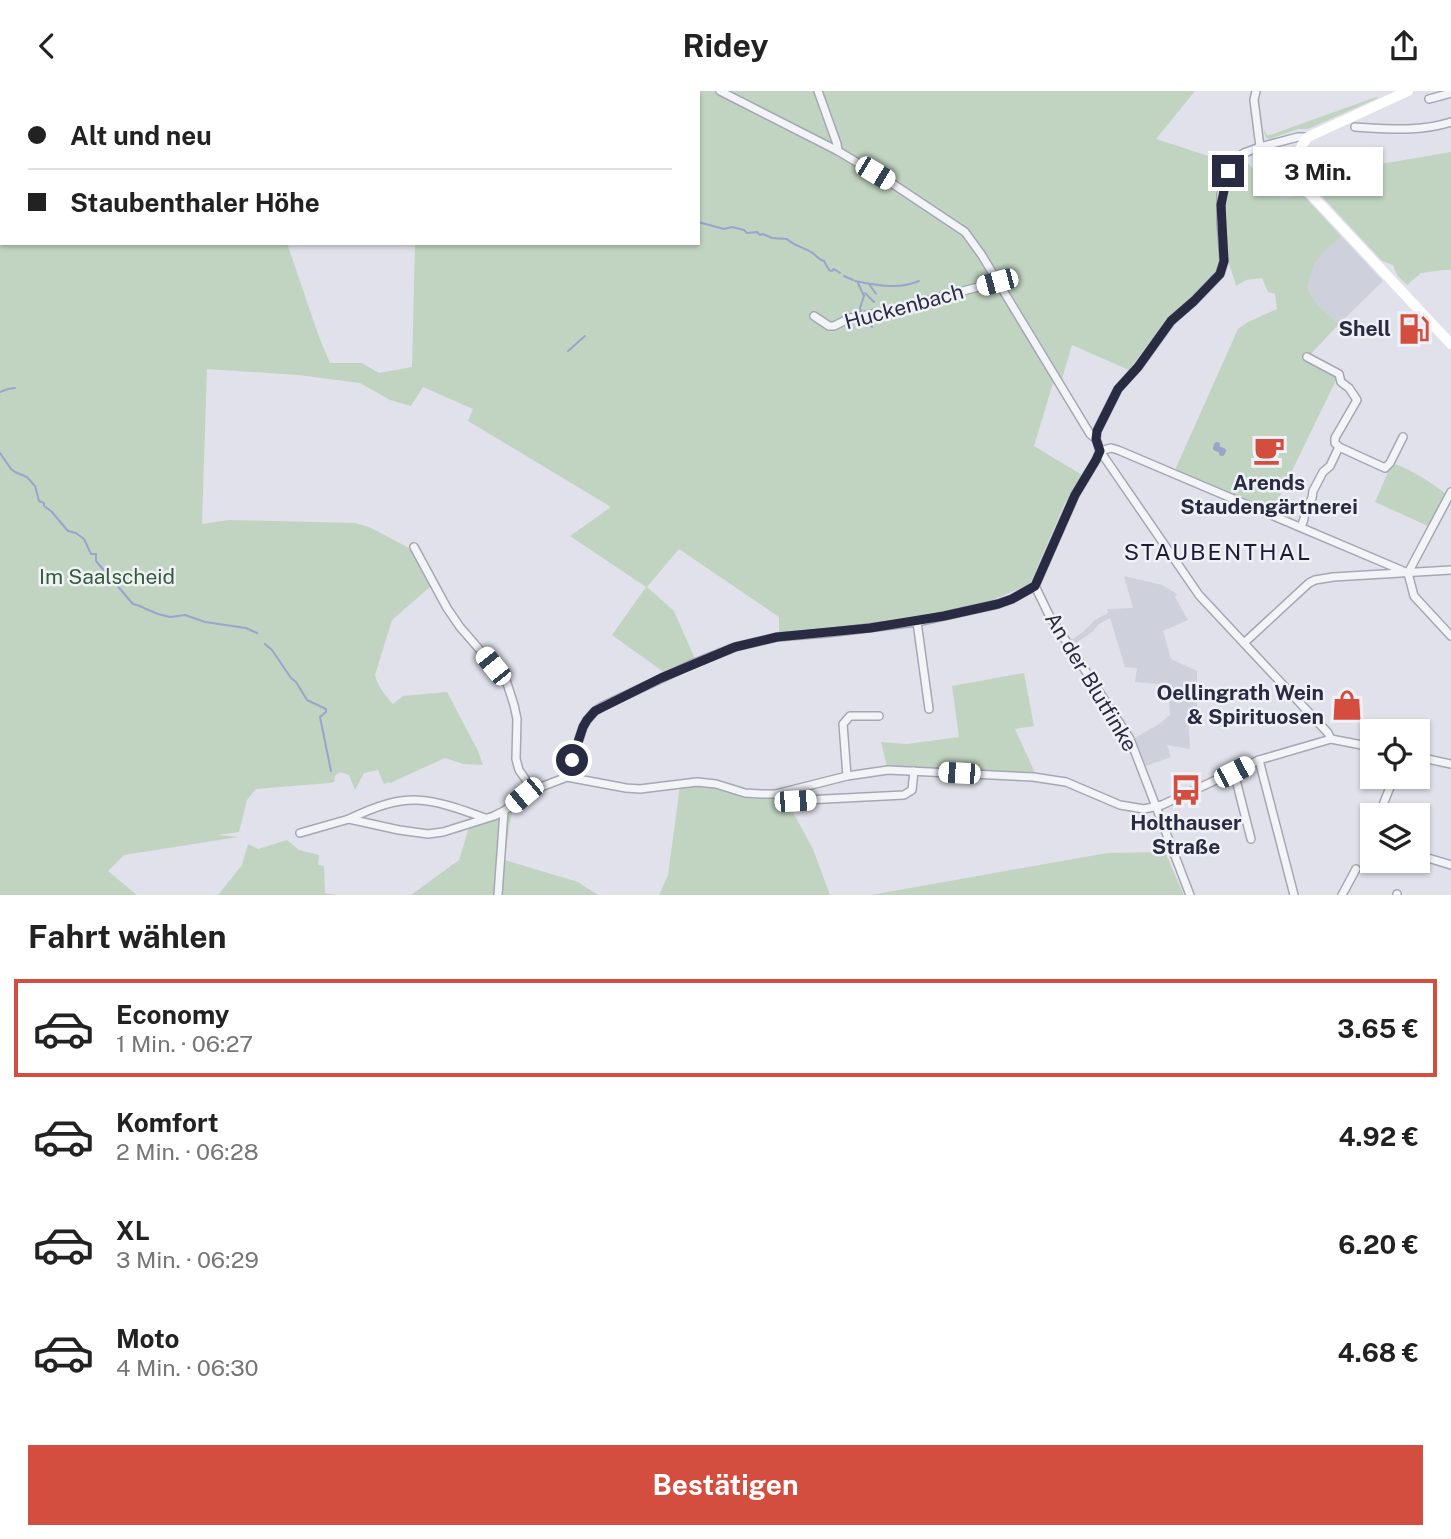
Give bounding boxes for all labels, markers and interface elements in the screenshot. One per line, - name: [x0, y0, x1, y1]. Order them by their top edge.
- icon: back: [28, 27, 66, 65]
- text: Ridey: [682, 27, 769, 64]
- icon: share: [1385, 27, 1423, 65]
- text: Alt und neu: [70, 120, 212, 151]
- callout: 3 Min.: [1252, 147, 1382, 195]
- car: [852, 153, 899, 193]
- route end: [1212, 155, 1244, 187]
- text: 3 Min.: [1284, 158, 1352, 185]
- text: Staubenthaler Höhe: [70, 187, 320, 218]
- car: [974, 266, 1021, 298]
- street label: Huckenbach: [842, 279, 966, 334]
- fuel station icon: Shell: [1397, 312, 1431, 346]
- place label: Shell: [1338, 316, 1391, 341]
- cafe icon: Arends Staudengärtnerei: [1252, 433, 1286, 467]
- place label: Arends Staudengärtnerei: [1180, 470, 1358, 519]
- district label: STAUBENTHAL: [1124, 538, 1312, 565]
- park label: Im Saalscheid: [39, 564, 175, 589]
- street label: An der Blutfinke: [1040, 608, 1143, 756]
- car: [472, 643, 515, 689]
- place label: Oellingrath Wein & Spirituosen: [1157, 680, 1324, 729]
- shop icon: Oellingrath Wein & Spirituosen: [1330, 688, 1364, 722]
- map controls: [1360, 719, 1430, 873]
- button: locate: [1360, 719, 1430, 789]
- route start: [556, 744, 588, 776]
- car: [1211, 753, 1258, 791]
- car: [938, 761, 981, 785]
- car: [502, 773, 547, 817]
- bus stop icon: Holthauser Straße: [1169, 773, 1203, 807]
- car: [774, 789, 817, 813]
- button: layers: [1360, 803, 1430, 873]
- place label: Holthauser Straße: [1130, 810, 1242, 859]
- text: Fahrt wählen: [28, 918, 227, 955]
- icon: car: [32, 997, 95, 1060]
- text: Economy: [116, 999, 229, 1030]
- text: 3.65 €: [1337, 1013, 1419, 1044]
- text: 1 Min. · 06:27: [116, 1030, 253, 1057]
- icon: car: [32, 1105, 95, 1168]
- text: Komfort: [116, 1107, 218, 1138]
- text: 4.92 €: [1338, 1121, 1419, 1152]
- text: 2 Min. · 06:28: [116, 1138, 259, 1165]
- icon: car: [32, 1213, 95, 1276]
- text: XL: [116, 1215, 150, 1246]
- text: 6.20 €: [1338, 1229, 1419, 1260]
- text: 3 Min. · 06:29: [116, 1246, 259, 1273]
- icon: car: [32, 1321, 95, 1384]
- text: Moto: [116, 1323, 179, 1354]
- text: 4.68 €: [1338, 1337, 1419, 1368]
- text: 4 Min. · 06:30: [116, 1354, 259, 1381]
- button: Bestätigen: [28, 1445, 1423, 1525]

